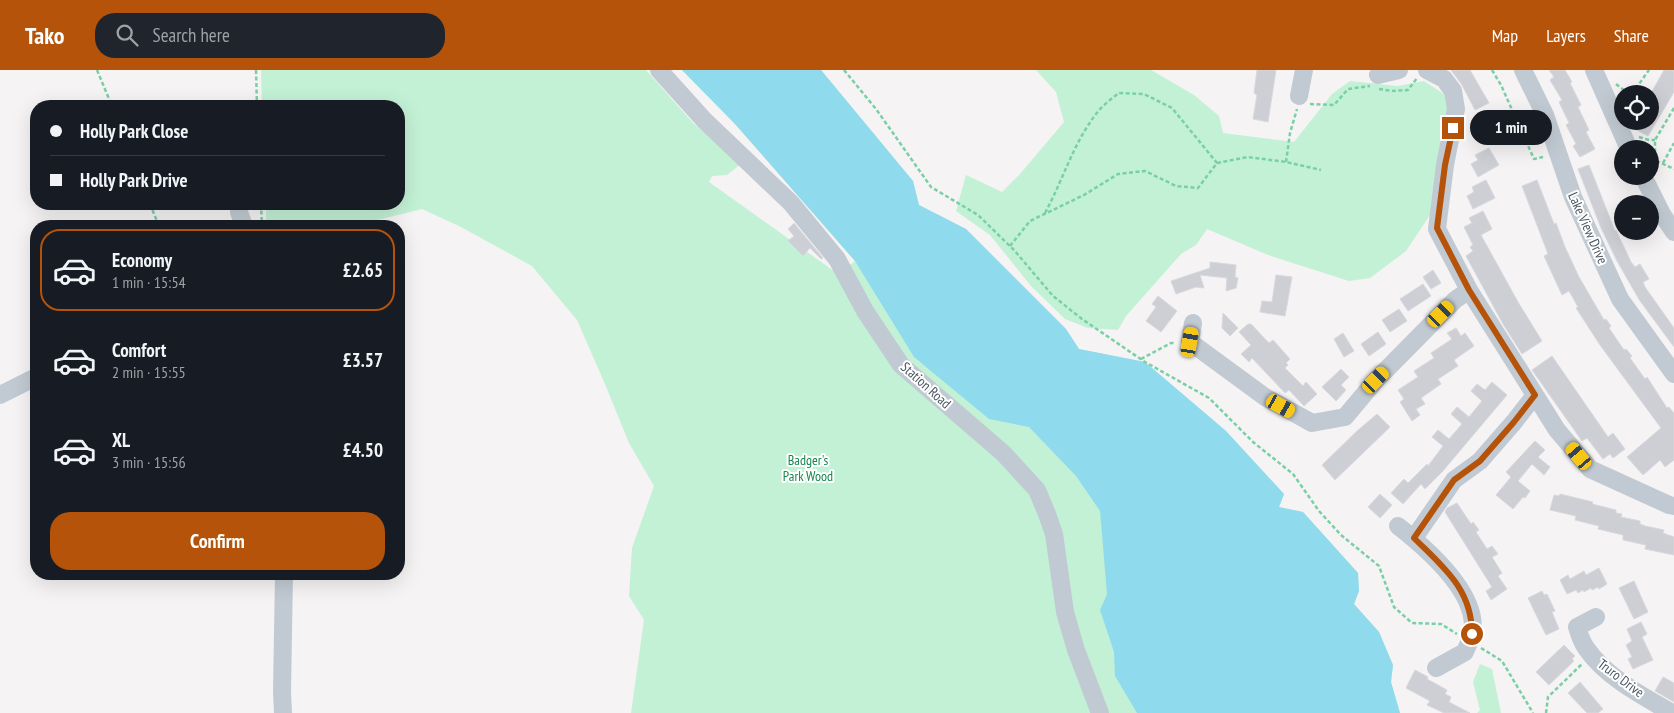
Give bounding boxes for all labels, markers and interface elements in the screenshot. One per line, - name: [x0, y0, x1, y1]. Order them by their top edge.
- search box: [95, 13, 445, 58]
- text: Tako: [25, 20, 65, 51]
- icon: search: [113, 21, 141, 49]
- text: Search here: [153, 23, 230, 47]
- text: Map: [1492, 24, 1518, 47]
- text: Layers: [1546, 24, 1586, 47]
- text: Share: [1614, 24, 1649, 47]
- map controls: [1614, 85, 1659, 240]
- button: locate: [1614, 85, 1659, 130]
- callout: 1 min: [1470, 110, 1553, 146]
- route end: [1442, 117, 1464, 139]
- text: 1 min: [1495, 117, 1527, 137]
- text: Holly Park Close: [80, 119, 188, 143]
- button: +: [1614, 140, 1659, 185]
- text: Holly Park Drive: [80, 168, 188, 192]
- street label: Lake View Drive: [1564, 189, 1612, 267]
- button: −: [1614, 195, 1659, 240]
- icon: car: [52, 248, 97, 293]
- text: Economy: [112, 248, 172, 272]
- text: £2.65: [343, 258, 383, 282]
- text: 1 min · 15:54: [112, 272, 186, 292]
- car: [1425, 298, 1456, 330]
- car: [1180, 326, 1199, 358]
- icon: car: [52, 338, 97, 383]
- text: Comfort: [112, 338, 166, 362]
- text: £3.57: [343, 348, 383, 372]
- street label: Station Road: [897, 358, 955, 412]
- text: 2 min · 15:55: [112, 362, 186, 382]
- car: [1360, 364, 1391, 396]
- car: [1264, 392, 1297, 420]
- icon: car: [52, 428, 97, 473]
- text: XL: [112, 428, 130, 452]
- text: £4.50: [343, 438, 383, 462]
- car: [1563, 440, 1594, 472]
- park label: Badger's Park Wood: [783, 451, 833, 485]
- text: 3 min · 15:56: [112, 452, 186, 472]
- button: Confirm: [50, 512, 385, 570]
- route start: [1461, 623, 1483, 645]
- street label: Truro Drive: [1594, 655, 1648, 701]

